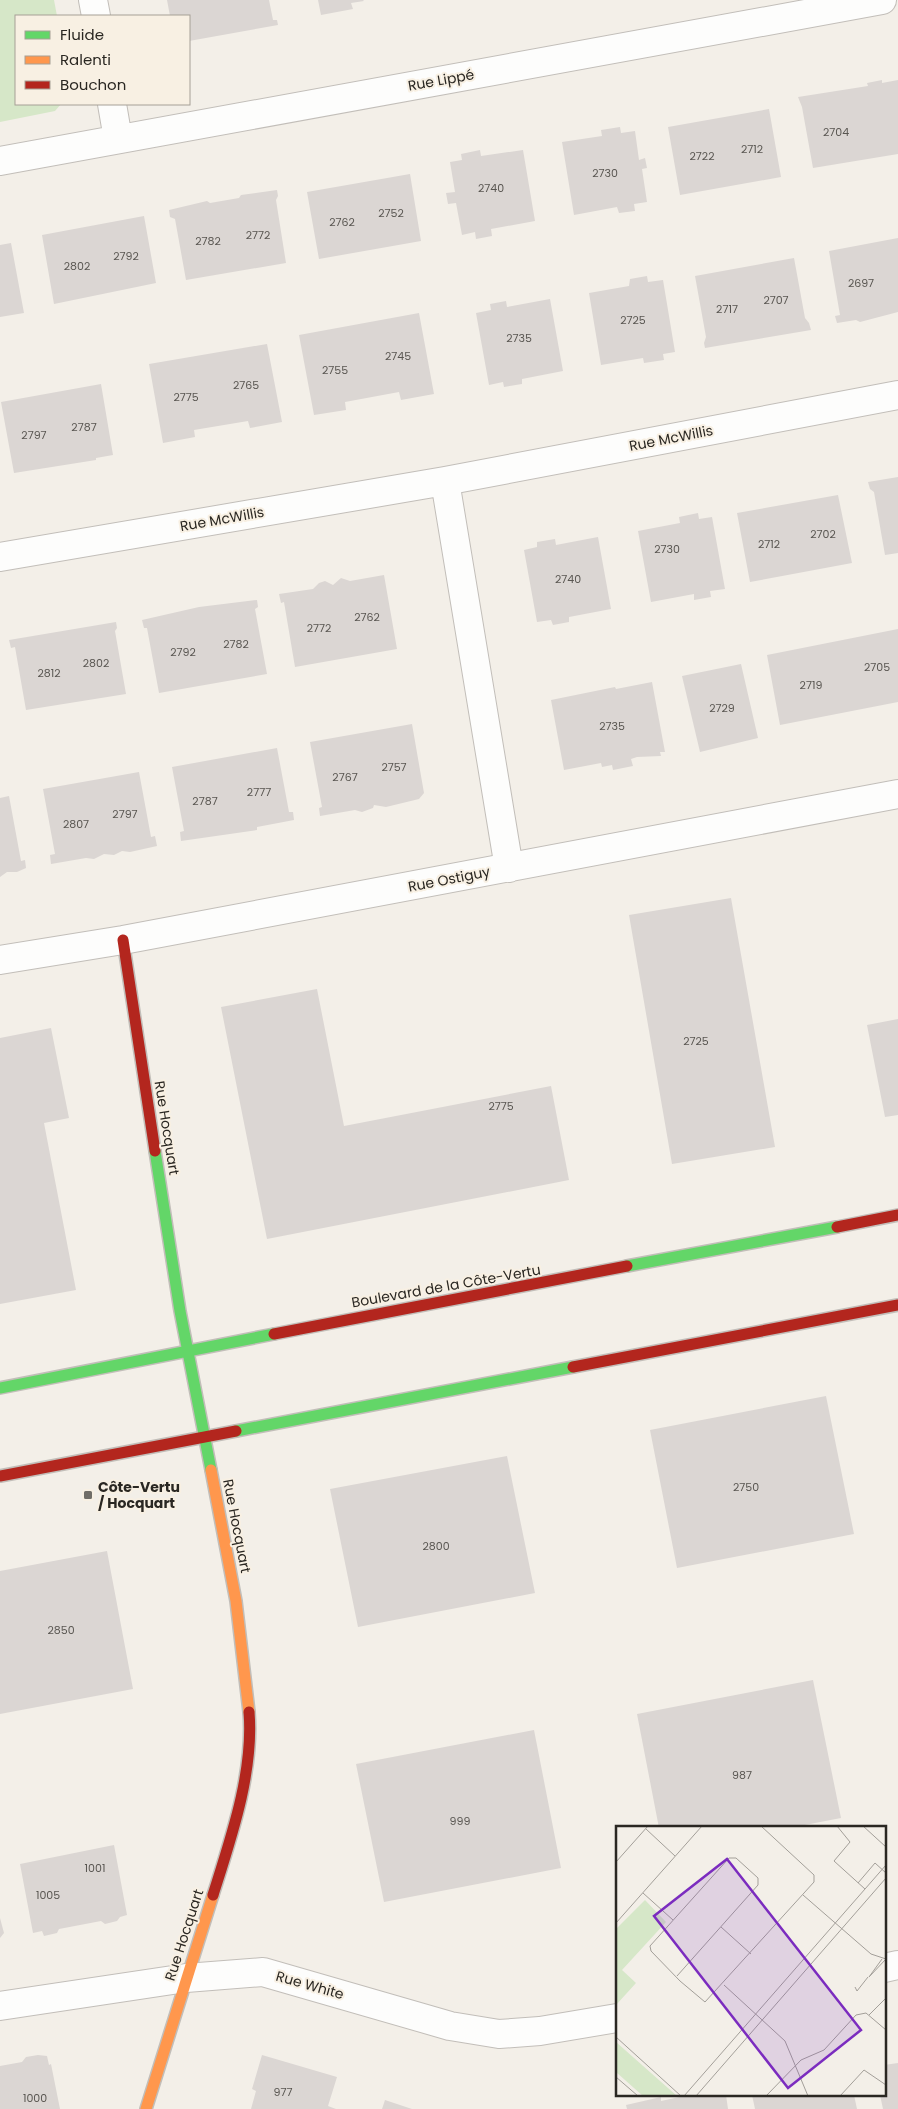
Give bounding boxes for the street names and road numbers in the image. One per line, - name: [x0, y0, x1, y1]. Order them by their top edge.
- street label: Rue Lippé: [406, 64, 476, 96]
- street label: Rue McWillis: [627, 420, 715, 456]
- street label: Rue McWillis: [178, 502, 266, 536]
- street label: Rue Ostiguy: [406, 861, 492, 897]
- street label: Rue Hocquart: [150, 1079, 184, 1177]
- street label: Boulevard de la Côte-Vertu: [350, 1260, 542, 1312]
- street label: Rue Hocquart: [218, 1477, 256, 1575]
- street label: Rue Hocquart: [160, 1887, 208, 1983]
- street label: Rue White: [274, 1966, 347, 2004]

